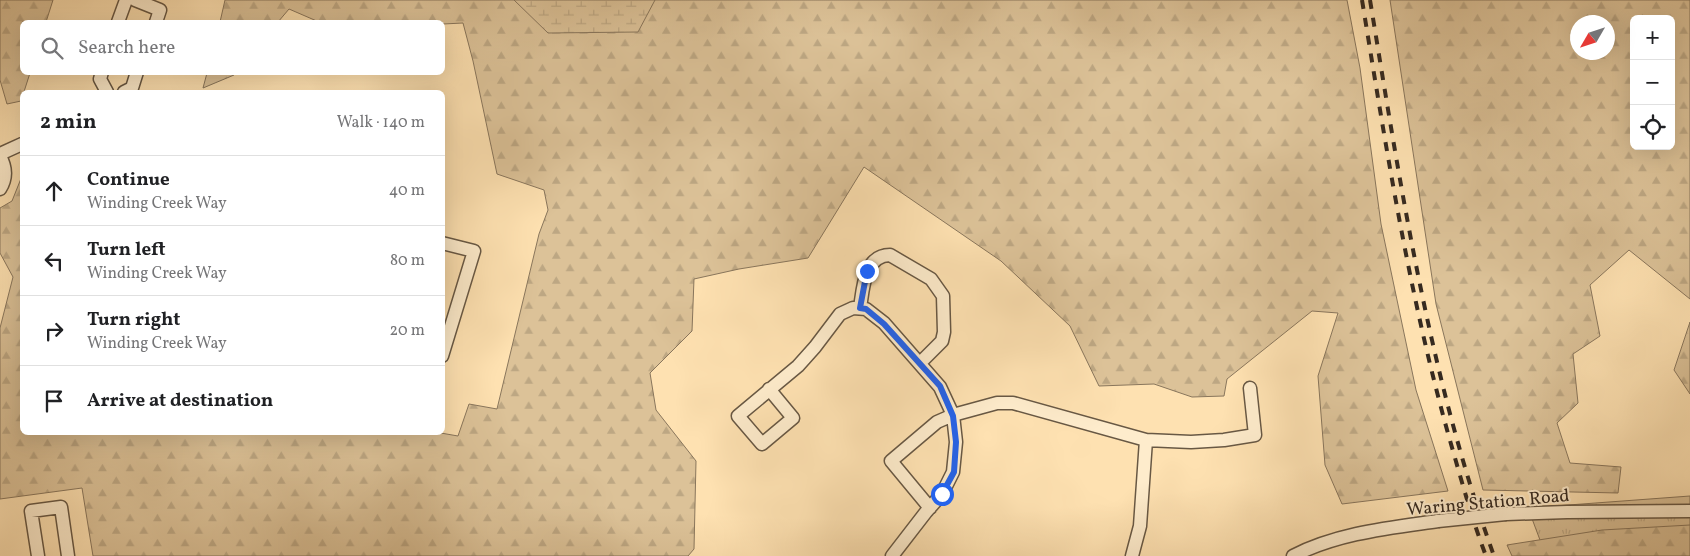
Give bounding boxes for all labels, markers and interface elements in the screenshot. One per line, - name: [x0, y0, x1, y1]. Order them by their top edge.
- north arrow: [1570, 15, 1615, 60]
- map controls: [1630, 15, 1675, 150]
- button: +: [1630, 15, 1675, 60]
- search box: [20, 20, 445, 75]
- icon: search: [38, 34, 66, 62]
- text: Search here: [78, 35, 175, 61]
- button: −: [1630, 60, 1675, 105]
- button: locate: [1630, 105, 1675, 150]
- text: 2 min: [40, 108, 97, 137]
- text: Walk · 140 m: [337, 112, 425, 134]
- text: Continue: [87, 167, 170, 193]
- icon: ahead: [40, 177, 68, 205]
- text: 40 m: [389, 180, 425, 202]
- text: Winding Creek Way: [87, 193, 227, 215]
- text: Turn left: [87, 237, 166, 263]
- icon: left: [40, 247, 68, 275]
- text: 80 m: [390, 250, 425, 272]
- route end: [856, 260, 879, 283]
- text: Winding Creek Way: [87, 263, 227, 285]
- text: Turn right: [87, 307, 180, 333]
- icon: right: [40, 317, 68, 345]
- text: 20 m: [390, 320, 425, 342]
- text: Winding Creek Way: [87, 333, 227, 355]
- icon: arrive: [40, 387, 68, 415]
- text: Arrive at destination: [87, 388, 273, 414]
- route start: [931, 483, 954, 506]
- street label: Waring Station Road: [1406, 484, 1571, 523]

